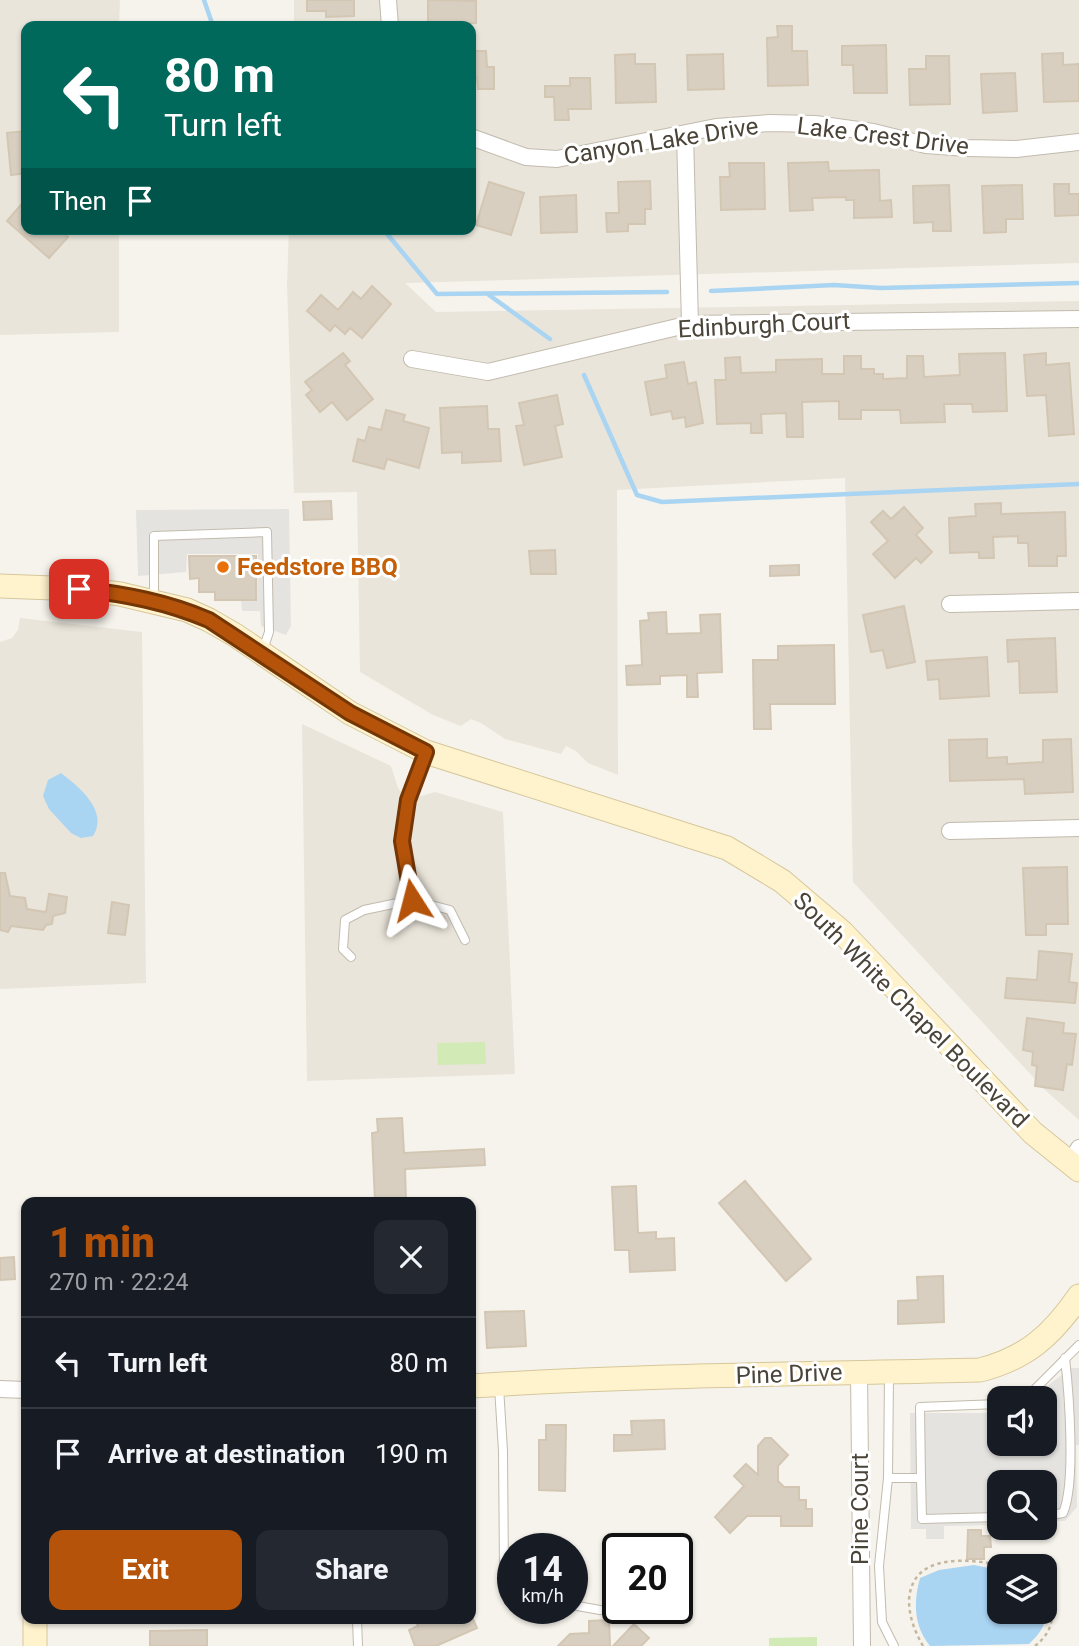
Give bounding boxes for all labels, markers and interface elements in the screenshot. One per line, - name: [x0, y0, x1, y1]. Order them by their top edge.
- text: 80 m: [164, 47, 275, 104]
- icon: left: [49, 49, 140, 140]
- text: Turn left: [164, 106, 282, 144]
- street label: Canyon Lake Drive: [562, 112, 760, 170]
- street label: Lake Crest Drive: [795, 112, 971, 160]
- icon: arrive: [121, 182, 159, 220]
- text: Then: [49, 186, 107, 216]
- street label: Edinburgh Court: [677, 306, 851, 343]
- place label: Feedstore BBQ: [237, 553, 398, 581]
- pin: [49, 559, 109, 619]
- marker: Feedstore BBQ: [215, 559, 231, 575]
- icon: arrive: [60, 570, 98, 608]
- position arrow: [375, 863, 449, 937]
- street label: South White Chapel Boulevard: [788, 887, 1034, 1133]
- text: 1 min: [49, 1218, 155, 1267]
- button: close: [374, 1220, 448, 1294]
- text: 270 m · 22:24: [49, 1269, 188, 1296]
- icon: left: [49, 1344, 87, 1382]
- text: Turn left: [108, 1348, 207, 1378]
- text: 80 m: [390, 1348, 448, 1378]
- street label: Pine Drive: [735, 1358, 843, 1390]
- map controls: [987, 1386, 1057, 1624]
- button: sound: [987, 1386, 1057, 1456]
- icon: arrive: [49, 1435, 87, 1473]
- text: Arrive at destination: [108, 1439, 345, 1469]
- text: 190 m: [375, 1439, 448, 1469]
- street label: Pine Court: [846, 1453, 874, 1565]
- button: search: [987, 1470, 1057, 1540]
- button: Exit: [49, 1530, 242, 1610]
- button: Share: [256, 1530, 448, 1610]
- speed limit sign: 20: [602, 1533, 693, 1624]
- text: 14: [522, 1549, 563, 1590]
- button: layers: [987, 1554, 1057, 1624]
- text: km/h: [521, 1585, 564, 1606]

